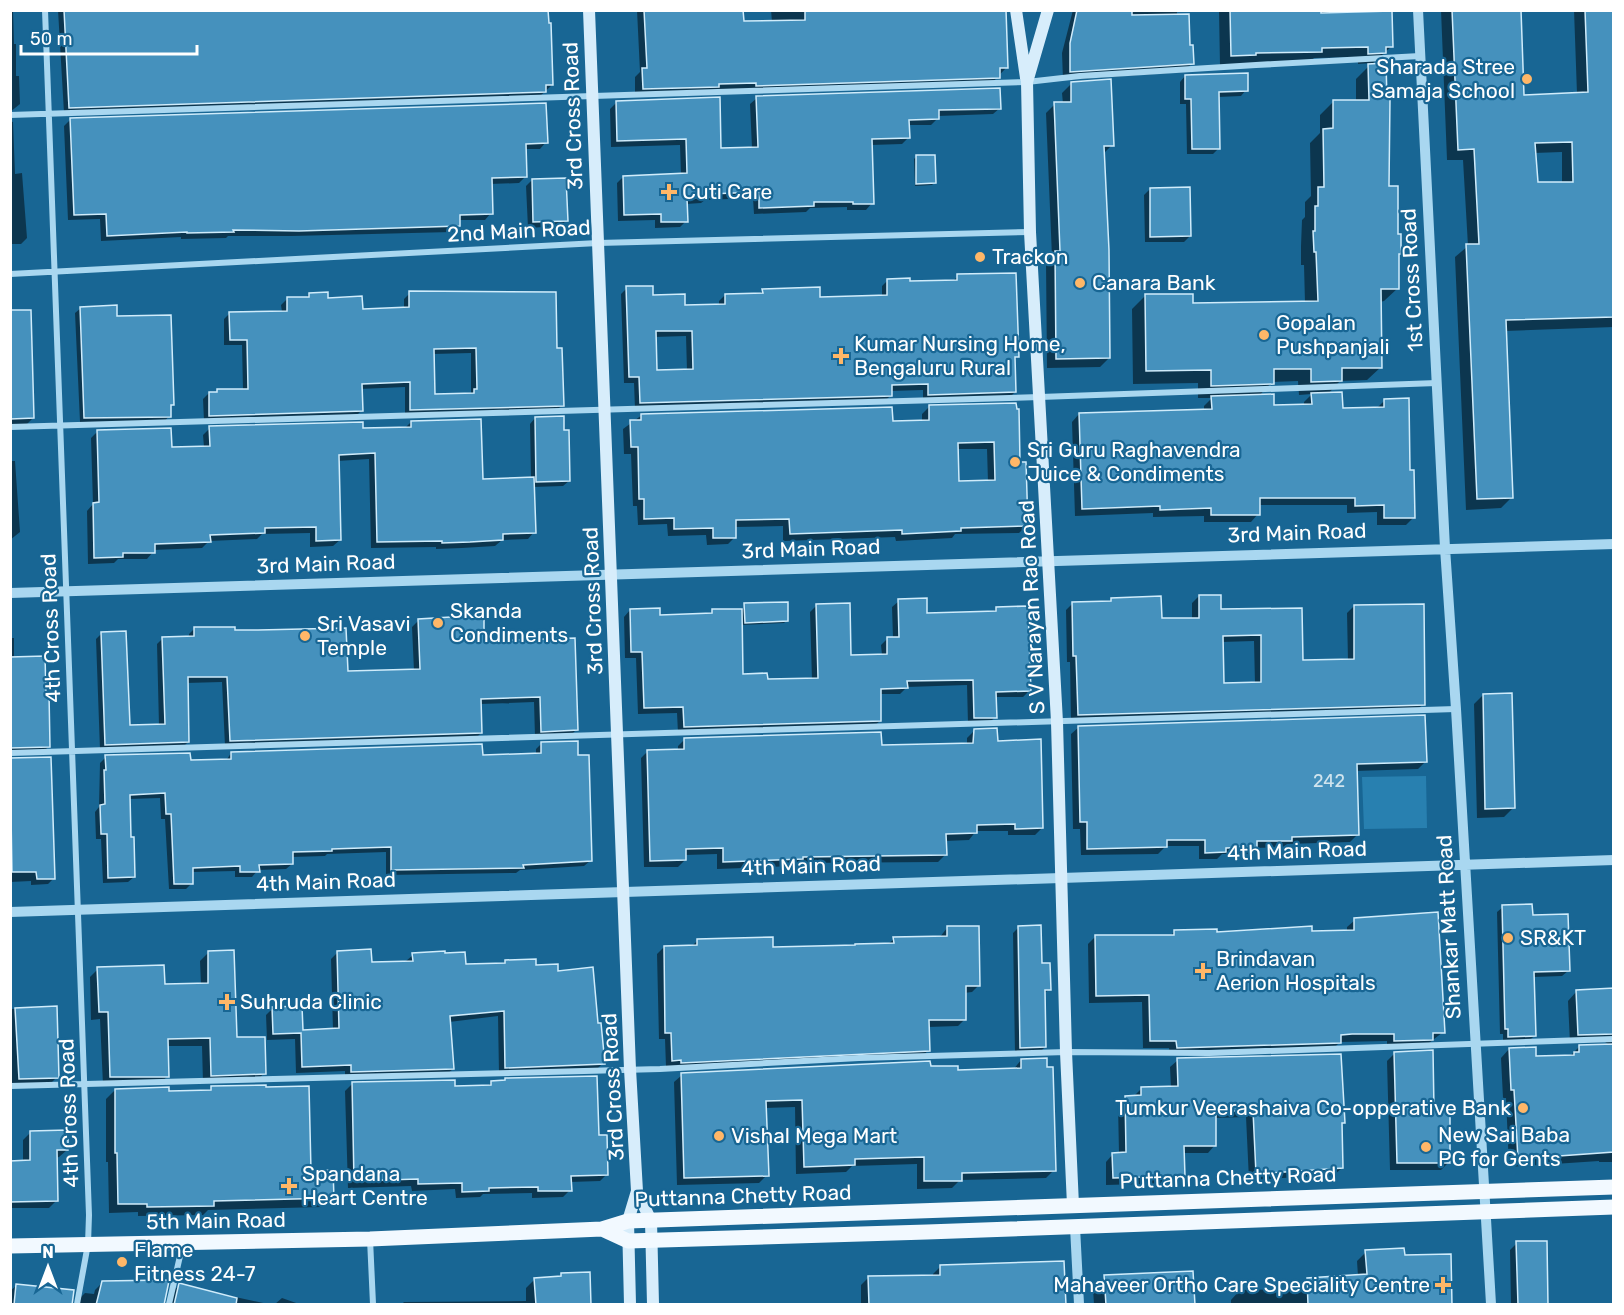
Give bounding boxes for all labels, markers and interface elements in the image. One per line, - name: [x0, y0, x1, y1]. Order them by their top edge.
- scale bar: [21, 18, 196, 56]
- text: 50 m: [30, 28, 73, 50]
- street label: 3rd Cross Road: [557, 42, 588, 190]
- place label: Sharada Stree Samaja School: [1371, 54, 1515, 103]
- marker: Sharada Stree Samaja School: [1520, 72, 1534, 86]
- place label: Cuti Care: [682, 179, 772, 204]
- marker: Cuti Care: [660, 183, 678, 201]
- street label: 1st Cross Road: [1395, 208, 1428, 352]
- street label: 2nd Main Road: [447, 214, 591, 247]
- place label: Trackon: [992, 244, 1069, 269]
- marker: Trackon: [973, 250, 987, 264]
- place label: Canara Bank: [1092, 270, 1216, 295]
- marker: Canara Bank: [1073, 276, 1087, 290]
- place label: Gopalan Pushpanjali: [1276, 310, 1390, 359]
- marker: Gopalan Pushpanjali: [1257, 328, 1271, 342]
- place label: Kumar Nursing Home, Bengaluru Rural: [854, 331, 1066, 380]
- marker: Kumar Nursing Home, Bengaluru Rural: [832, 347, 850, 365]
- place label: Sri Guru Raghavendra Juice & Condiments: [1027, 437, 1241, 486]
- marker: Sri Guru Raghavendra Juice & Condiments: [1008, 455, 1022, 469]
- street label: S V Narayan Rao Road: [1013, 499, 1050, 715]
- street label: 3rd Main Road: [1227, 518, 1367, 547]
- street label: 3rd Cross Road: [577, 527, 608, 675]
- street label: 3rd Main Road: [741, 534, 881, 563]
- street label: 3rd Main Road: [256, 549, 396, 578]
- street label: 4th Cross Road: [35, 553, 66, 703]
- place label: Skanda Condiments: [450, 598, 568, 647]
- place label: Sri Vasavi Temple: [317, 611, 411, 660]
- marker: Skanda Condiments: [431, 616, 445, 630]
- marker: Sri Vasavi Temple: [298, 629, 312, 643]
- house number: 242: [1313, 770, 1345, 792]
- street label: Shankar Matt Road: [1431, 834, 1466, 1020]
- street label: 4th Main Road: [1227, 836, 1367, 865]
- street label: 4th Main Road: [741, 851, 881, 880]
- street label: 4th Main Road: [256, 867, 396, 896]
- place label: SR&KT: [1520, 925, 1586, 950]
- marker: SR&KT: [1501, 931, 1515, 945]
- place label: Brindavan Aerion Hospitals: [1216, 946, 1376, 995]
- marker: Brindavan Aerion Hospitals: [1194, 962, 1212, 980]
- place label: Suhruda Clinic: [240, 989, 382, 1014]
- marker: Suhruda Clinic: [218, 993, 236, 1011]
- street label: 3rd Cross Road: [596, 1012, 629, 1162]
- street label: 4th Cross Road: [53, 1038, 84, 1188]
- place label: Tumkur Veerashaiva Co-opperative Bank: [1115, 1095, 1511, 1120]
- marker: Tumkur Veerashaiva Co-opperative Bank: [1516, 1101, 1530, 1115]
- place label: New Sai Baba PG for Gents: [1438, 1122, 1570, 1171]
- place label: Vishal Mega Mart: [731, 1123, 897, 1148]
- marker: Vishal Mega Mart: [712, 1129, 726, 1143]
- marker: New Sai Baba PG for Gents: [1419, 1140, 1433, 1154]
- place label: Spandana Heart Centre: [302, 1161, 428, 1210]
- street label: Puttanna Chetty Road: [1119, 1161, 1337, 1194]
- marker: Spandana Heart Centre: [280, 1177, 298, 1195]
- street label: Puttanna Chetty Road: [634, 1179, 852, 1212]
- street label: 5th Main Road: [146, 1207, 286, 1234]
- north arrow: [18, 1237, 78, 1297]
- place label: Flame Fitness 24-7: [134, 1237, 256, 1286]
- text: N: [42, 1243, 54, 1262]
- marker: Flame Fitness 24-7: [115, 1255, 129, 1269]
- place label: Mahaveer Ortho Care Speciality Centre: [1053, 1272, 1430, 1297]
- marker: Mahaveer Ortho Care Speciality Centre: [1434, 1276, 1452, 1294]

